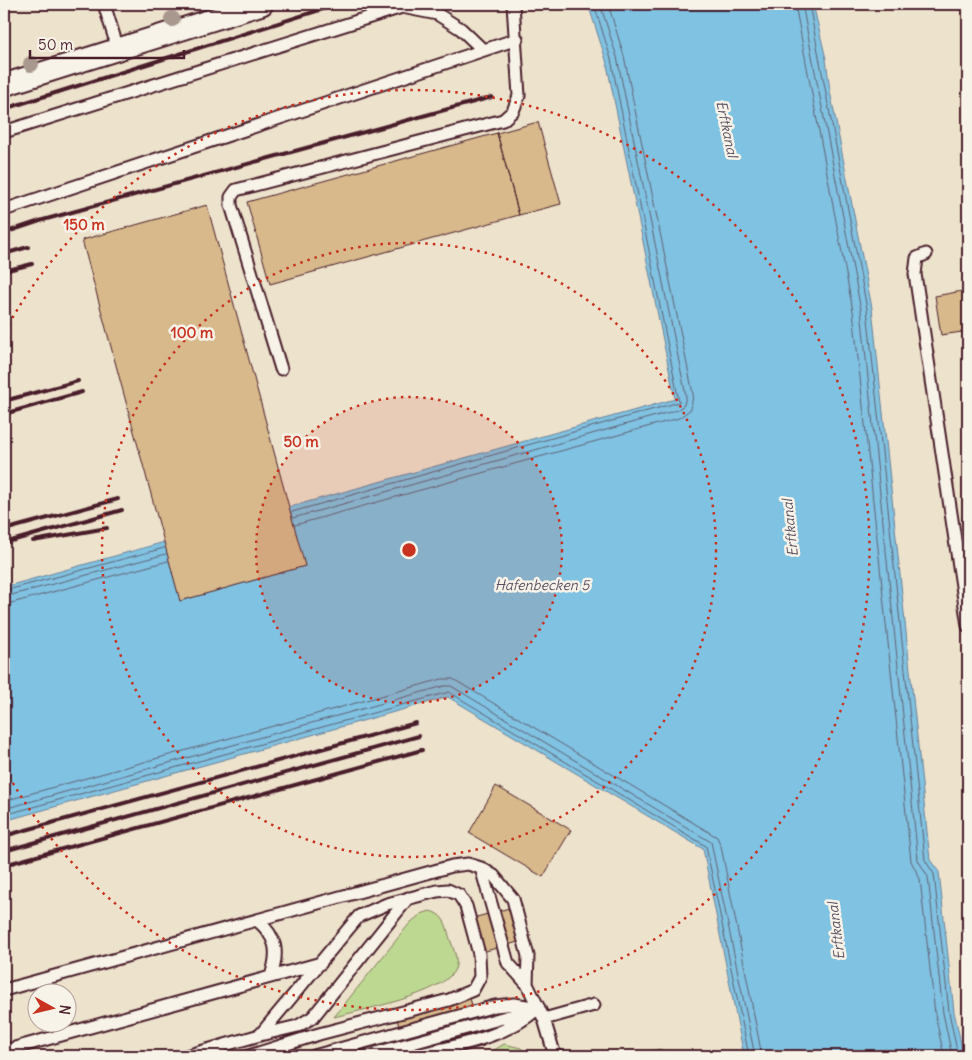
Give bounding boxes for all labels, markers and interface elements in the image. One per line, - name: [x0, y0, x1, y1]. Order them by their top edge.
- scale bar: [30, 28, 184, 60]
- text: 50 m: [38, 35, 73, 54]
- water label: Erftkanal: [712, 99, 742, 161]
- text: 150 m: [63, 215, 105, 234]
- text: 100 m: [171, 323, 213, 342]
- text: 50 m: [283, 432, 319, 451]
- water label: Erftkanal: [778, 497, 802, 558]
- centre of rings: [400, 541, 418, 559]
- water label: Hafenbecken 5: [495, 576, 591, 594]
- water label: Erftkanal: [823, 900, 848, 961]
- north arrow: [28, 982, 78, 1032]
- text: N: [55, 1004, 74, 1016]

